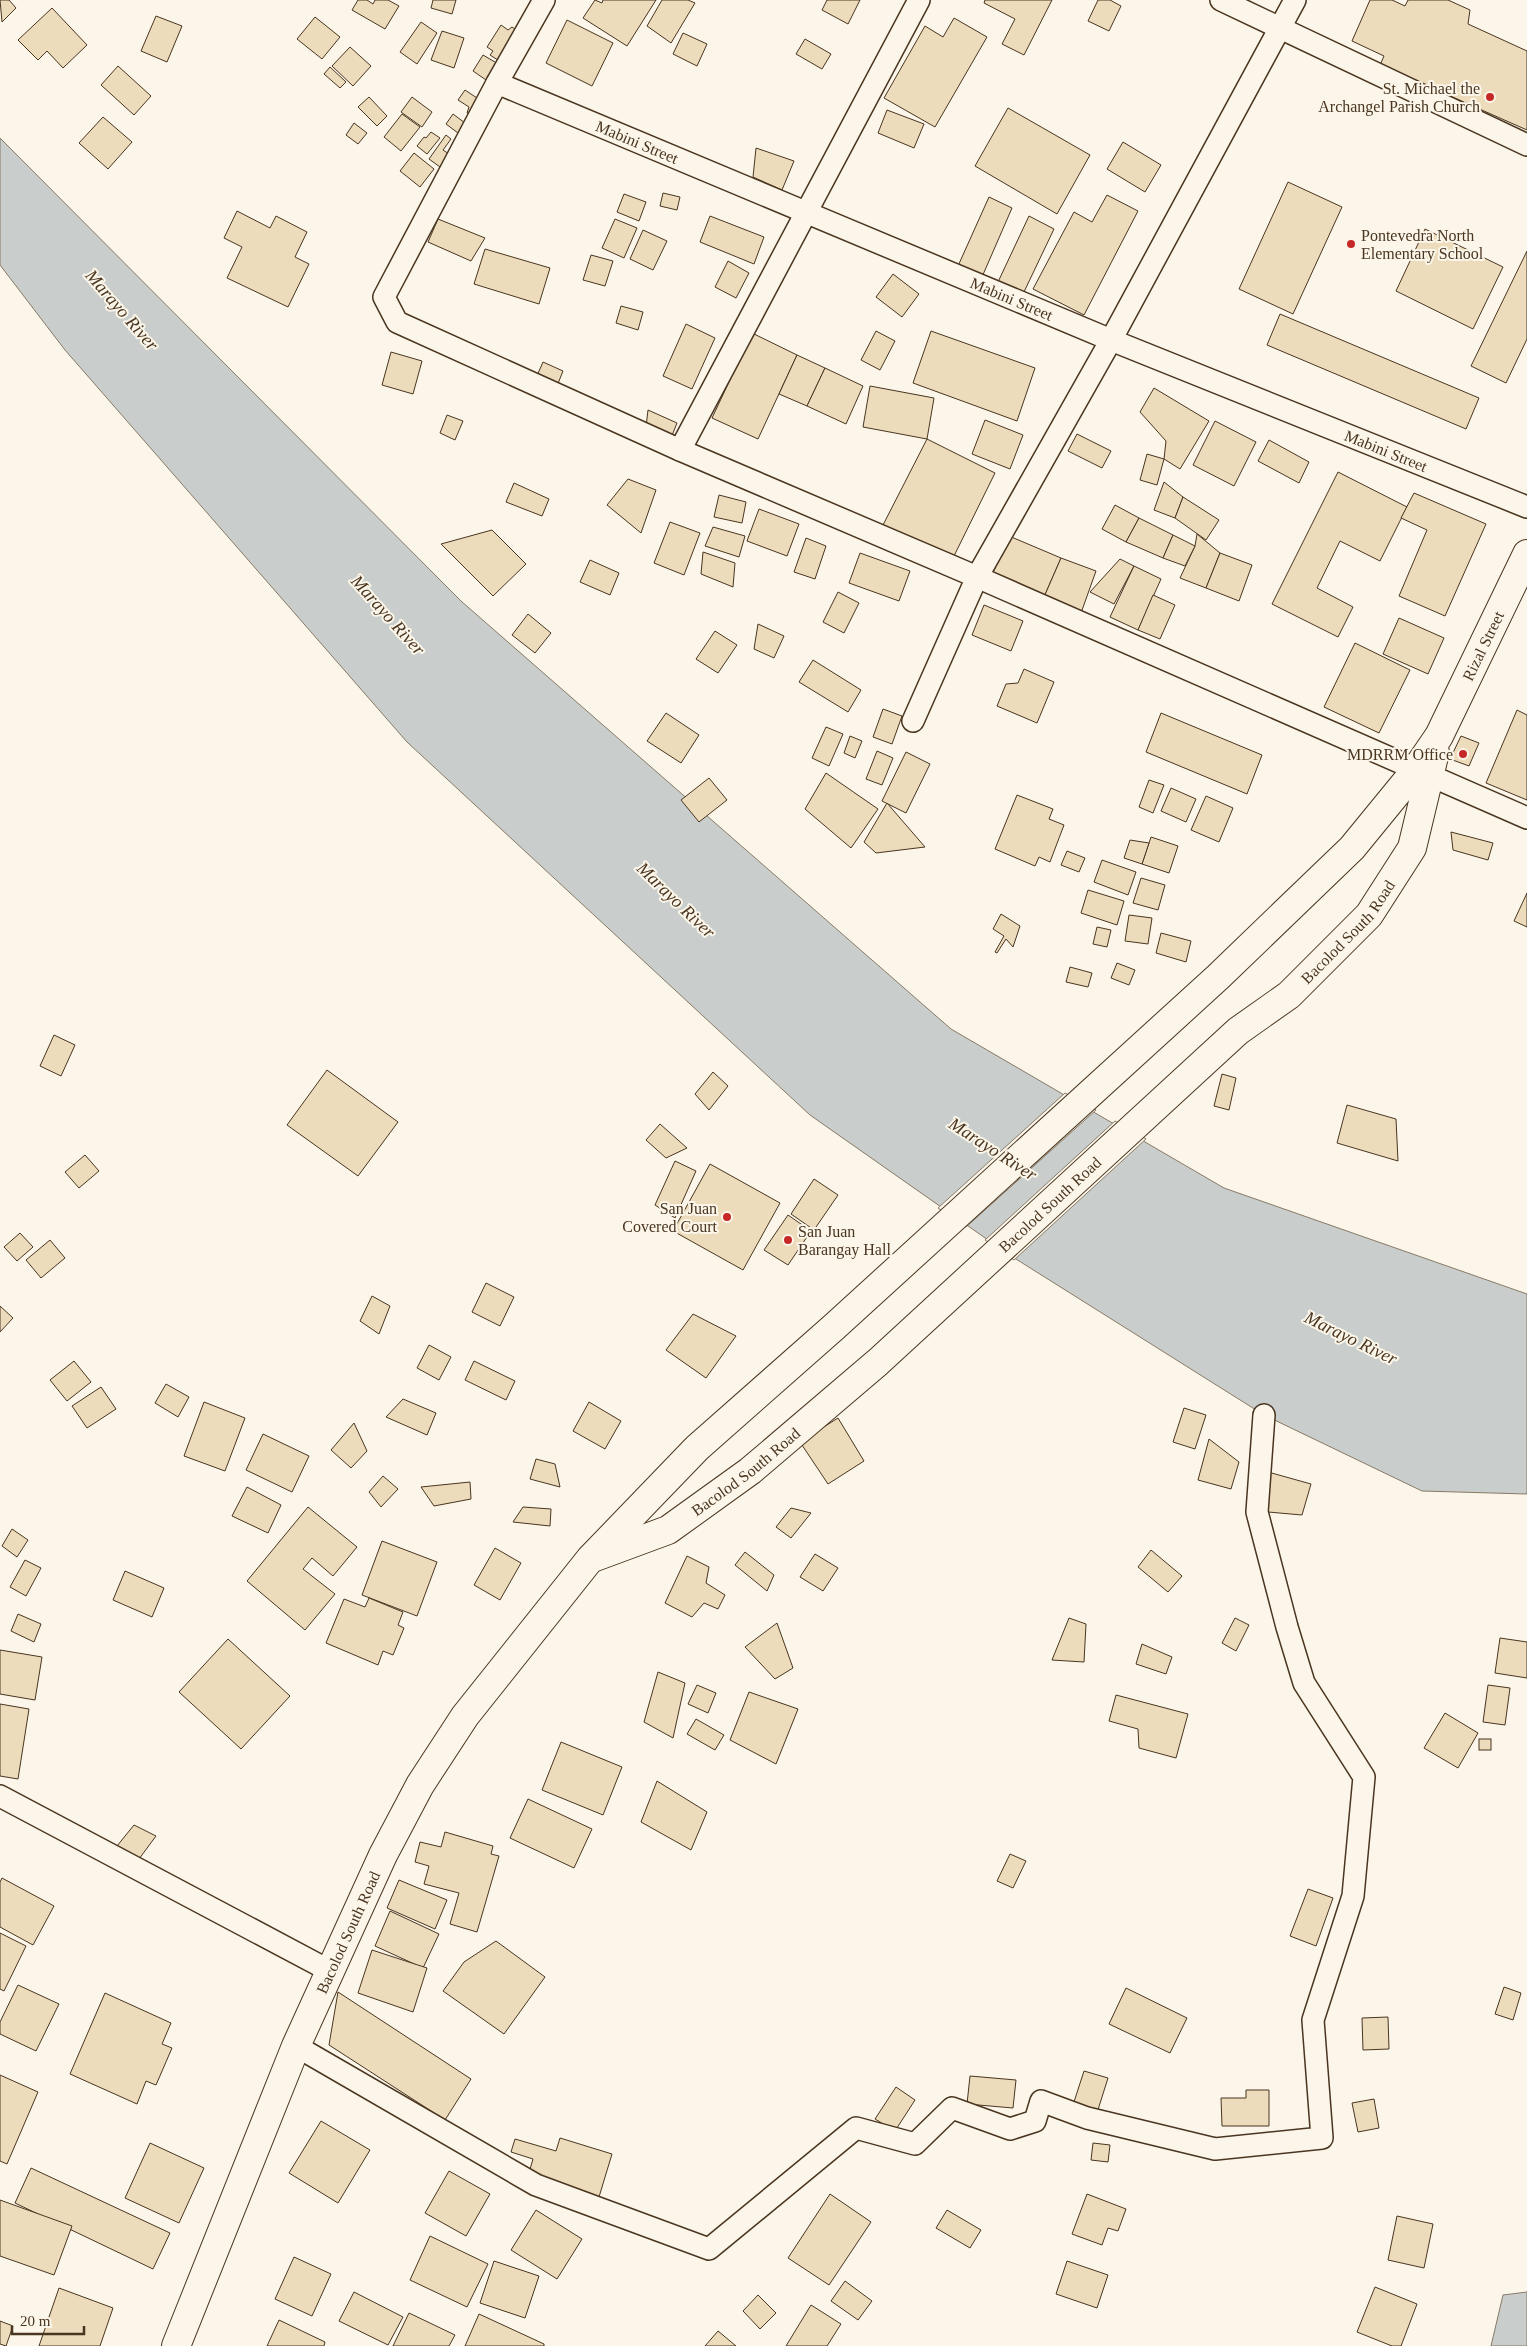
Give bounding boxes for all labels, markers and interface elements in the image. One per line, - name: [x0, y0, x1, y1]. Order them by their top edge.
- place label: St. Michael the Archangel Parish Church: [1318, 80, 1480, 116]
- marker: St. Michael the Archangel Parish Church: [1484, 91, 1496, 103]
- street label: Mabini Street: [594, 117, 681, 167]
- place label: Pontevedra North Elementary School: [1361, 227, 1484, 263]
- marker: Pontevedra North Elementary School: [1345, 238, 1357, 250]
- water label: Marayo River: [81, 265, 163, 355]
- street label: Mabini Street: [968, 274, 1056, 323]
- street label: Mabini Street: [1342, 426, 1430, 475]
- water label: Marayo River: [346, 570, 430, 660]
- street label: Rizal Street: [1459, 608, 1507, 683]
- place label: MDRRM Office: [1347, 746, 1453, 763]
- marker: MDRRM Office: [1457, 748, 1469, 760]
- water label: Marayo River: [632, 857, 720, 943]
- street label: Bacolod South Road: [1297, 877, 1398, 987]
- water label: Marayo River: [945, 1113, 1041, 1185]
- street label: Bacolod South Road: [995, 1153, 1104, 1255]
- place label: San Juan Covered Court: [622, 1200, 718, 1235]
- marker: San Juan Covered Court: [721, 1211, 733, 1223]
- place label: San Juan Barangay Hall: [798, 1223, 891, 1259]
- marker: San Juan Barangay Hall: [782, 1234, 794, 1246]
- water label: Marayo River: [1301, 1307, 1401, 1369]
- street label: Bacolod South Road: [688, 1424, 803, 1519]
- street label: Bacolod South Road: [313, 1869, 383, 1996]
- scale bar: [12, 2304, 85, 2336]
- text: 20 m: [20, 2313, 51, 2329]

